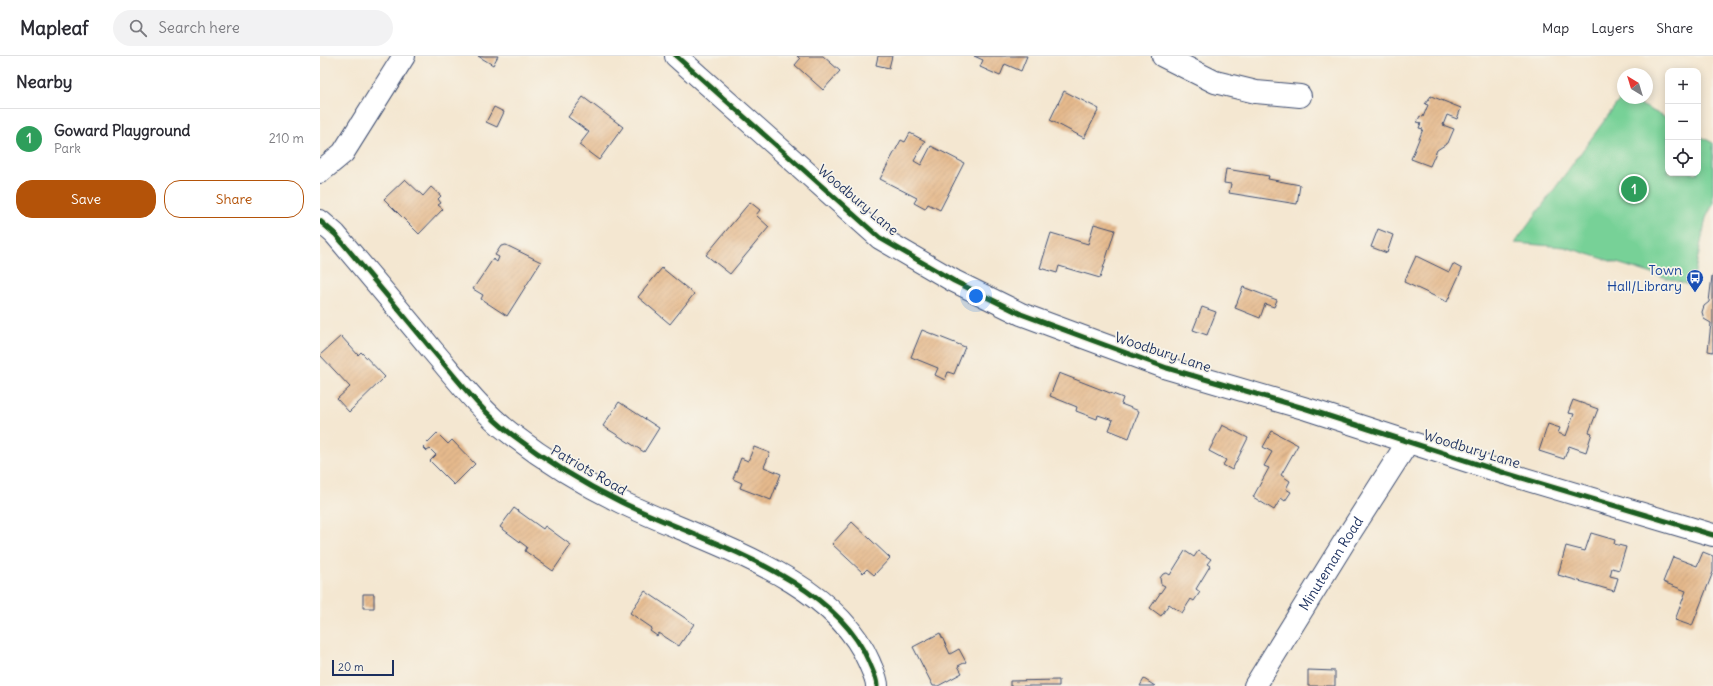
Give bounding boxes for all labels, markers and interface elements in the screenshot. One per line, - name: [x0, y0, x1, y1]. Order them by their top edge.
- search box: [113, 10, 393, 46]
- text: Mapleaf: [20, 16, 89, 40]
- icon: search: [127, 17, 149, 39]
- text: Search here: [159, 18, 240, 37]
- text: Map: [1542, 19, 1569, 37]
- text: Layers: [1591, 19, 1634, 37]
- text: Share: [1656, 19, 1693, 37]
- north arrow: [1617, 68, 1653, 104]
- map controls: [1665, 68, 1701, 176]
- button: +: [1665, 68, 1701, 104]
- text: Nearby: [16, 71, 72, 93]
- button: −: [1665, 104, 1701, 140]
- text: Goward Playground: [54, 121, 190, 140]
- text: 1: [26, 130, 32, 147]
- text: 210 m: [269, 130, 304, 147]
- text: Park: [54, 140, 81, 157]
- button: locate: [1665, 140, 1701, 176]
- street label: Woodbury Lane: [814, 161, 902, 239]
- pin: 1: [1621, 174, 1647, 204]
- button: Save: [16, 180, 156, 218]
- button: Share: [164, 180, 304, 218]
- place label: Town Hall/Library: [1607, 261, 1682, 295]
- bus stop icon: Town Hall/Library: [1685, 268, 1705, 293]
- your location: [966, 286, 986, 306]
- street label: Woodbury Lane: [1113, 328, 1213, 376]
- street label: Woodbury Lane: [1421, 426, 1523, 472]
- street label: Patriots Road: [548, 441, 630, 499]
- street label: Minuteman Road: [1295, 513, 1367, 614]
- scale bar: [332, 658, 394, 677]
- text: 20 m: [338, 660, 364, 674]

